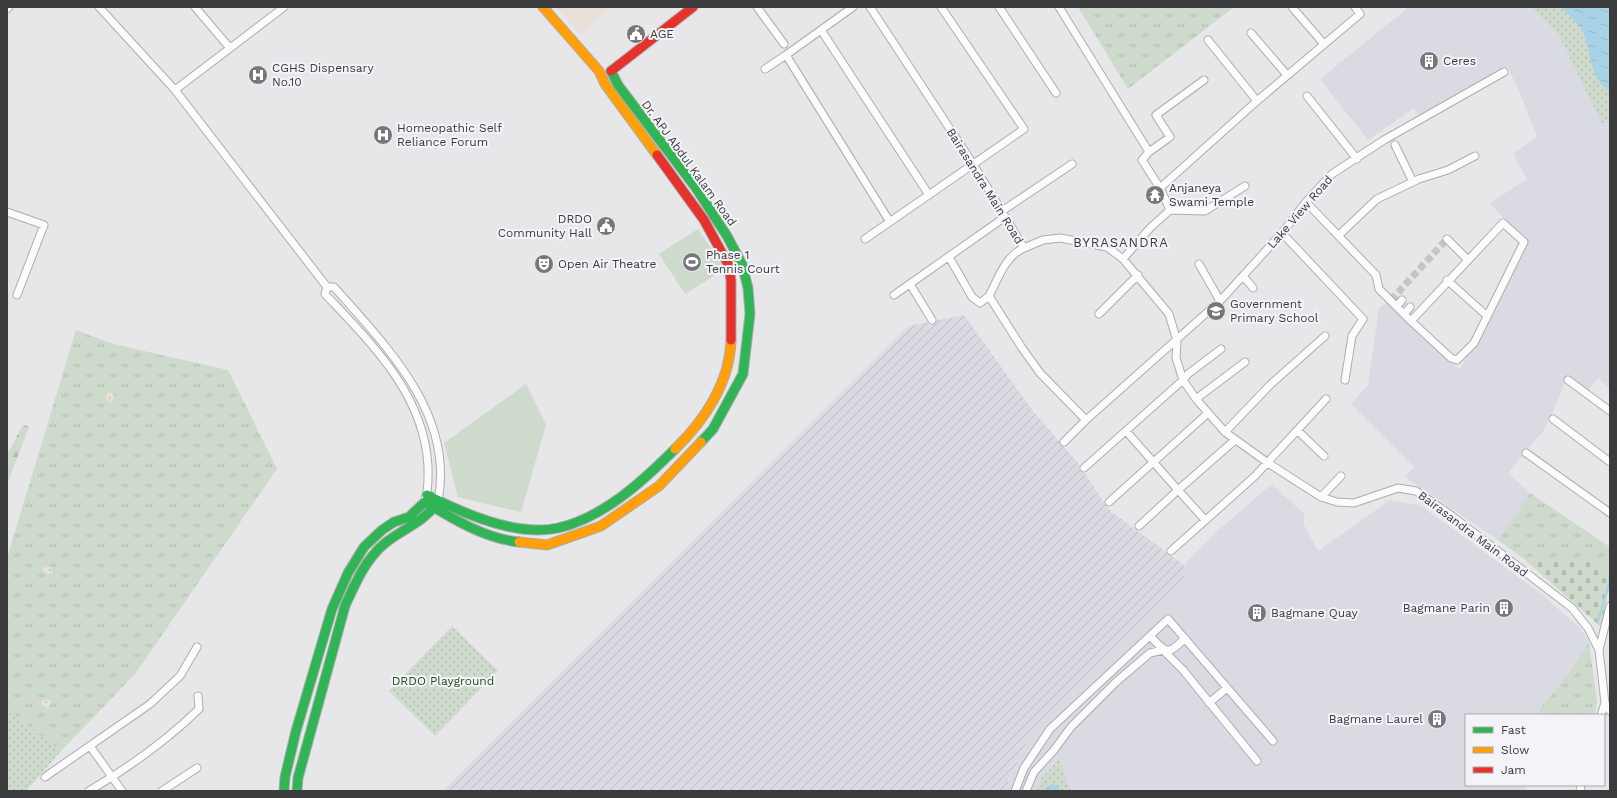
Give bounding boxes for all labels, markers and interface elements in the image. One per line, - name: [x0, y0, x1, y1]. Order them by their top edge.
- public building icon: AGE: [625, 23, 647, 45]
- place label: AGE: [650, 27, 674, 41]
- building icon: Ceres: [1418, 50, 1440, 72]
- place label: Ceres: [1443, 54, 1476, 68]
- place label: CGHS Dispensary No.10: [272, 61, 375, 89]
- hospital icon: CGHS Dispensary No.10: [247, 64, 269, 86]
- street label: Dr. APJ Abdul Kalam Road: [639, 98, 739, 228]
- place label: Homeopathic Self Reliance Forum: [397, 121, 502, 149]
- hospital icon: Homeopathic Self Reliance Forum: [372, 124, 394, 146]
- street label: Bairasandra Main Road: [944, 126, 1026, 246]
- street label: Lake View Road: [1265, 173, 1335, 251]
- place label: Anjaneya Swami Temple: [1169, 181, 1254, 209]
- temple icon: Anjaneya Swami Temple: [1144, 184, 1166, 206]
- place label: DRDO Community Hall: [498, 212, 592, 240]
- public building icon: DRDO Community Hall: [595, 215, 617, 237]
- district label: BYRASANDRA: [1073, 235, 1169, 250]
- place label: Phase 1 Tennis Court: [706, 248, 780, 276]
- sports icon: Phase 1 Tennis Court: [681, 251, 703, 273]
- theatre icon: Open Air Theatre: [533, 253, 555, 275]
- place label: Open Air Theatre: [558, 257, 657, 271]
- place label: Government Primary School: [1230, 297, 1319, 325]
- school or university icon: Government Primary School: [1205, 300, 1227, 322]
- street label: Bairasandra Main Road: [1415, 488, 1531, 580]
- building icon: Bagmane Parin: [1493, 597, 1515, 619]
- place label: Bagmane Parin: [1403, 601, 1490, 615]
- building icon: Bagmane Quay: [1246, 602, 1268, 624]
- place label: Bagmane Quay: [1271, 606, 1359, 620]
- park label: DRDO Playground: [392, 674, 494, 688]
- building icon: Bagmane Laurel: [1426, 708, 1448, 730]
- place label: Bagmane Laurel: [1329, 712, 1423, 726]
- legend: [1465, 714, 1605, 786]
- text: Fast: [1501, 723, 1526, 737]
- text: Slow: [1501, 743, 1529, 757]
- text: Jam: [1501, 763, 1526, 777]

